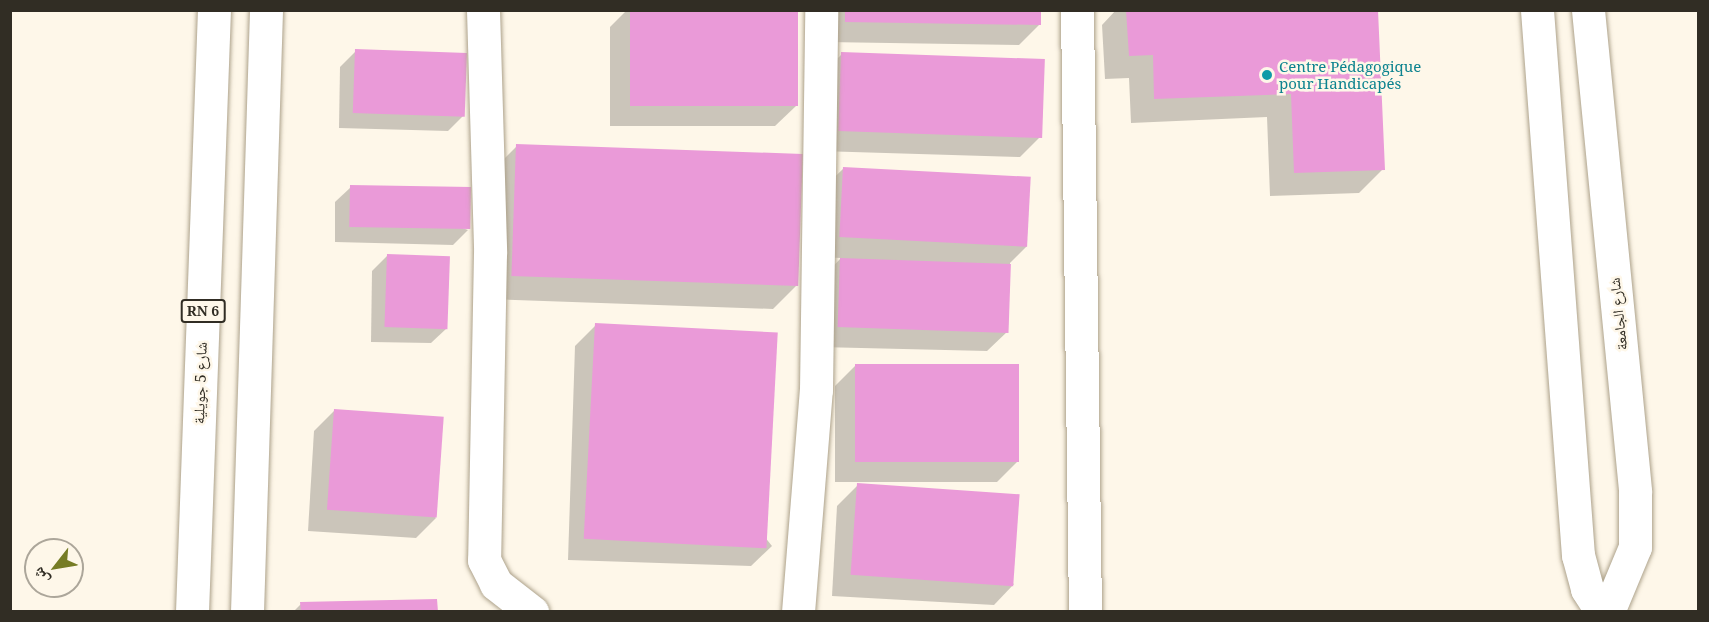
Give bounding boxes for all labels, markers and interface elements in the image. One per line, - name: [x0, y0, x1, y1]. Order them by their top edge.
- place label: Centre Pédagogique pour Handicapés: [1279, 57, 1421, 92]
- marker: Centre Pédagogique pour Handicapés: [1260, 68, 1274, 82]
- street label: شارع الجامعة: [1605, 277, 1631, 351]
- road number: RN 6: [180, 300, 226, 322]
- street label: شارع 5 جويلية: [190, 342, 210, 424]
- north arrow: [24, 538, 84, 598]
- text: ش: [26, 563, 54, 589]

